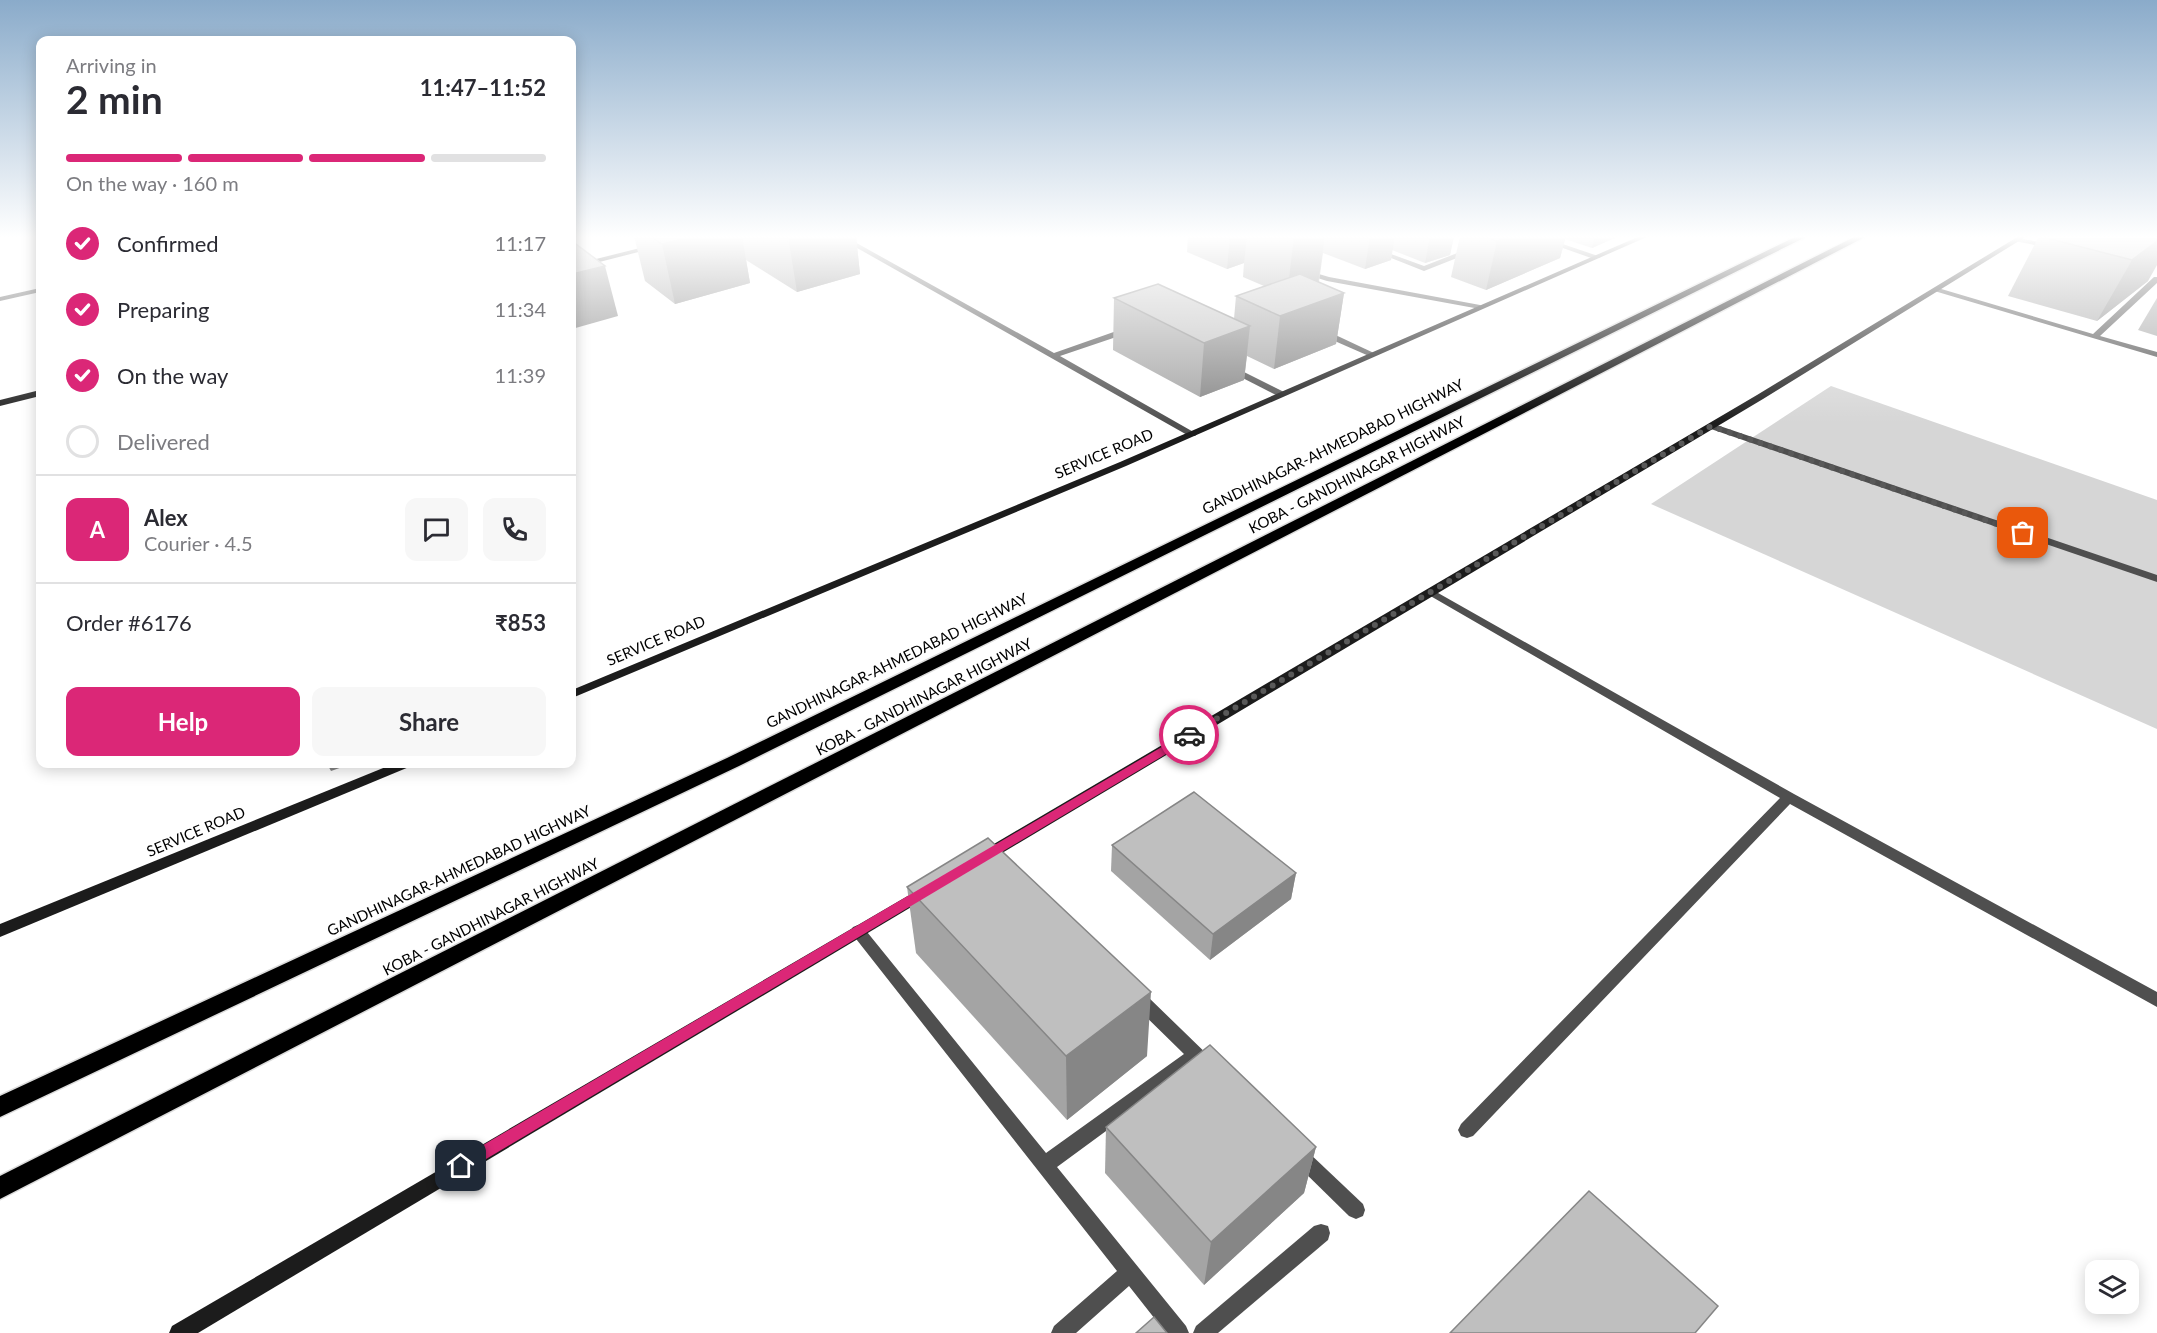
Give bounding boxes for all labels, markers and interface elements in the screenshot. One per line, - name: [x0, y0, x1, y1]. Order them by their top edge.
- text: Arriving in: [66, 53, 157, 77]
- text: 11:47–11:52: [420, 74, 546, 101]
- text: 2 min: [66, 76, 163, 122]
- text: On the way · 160 m: [66, 171, 239, 195]
- icon: check: [66, 227, 99, 260]
- text: Confirmed: [117, 230, 219, 257]
- text: 11:17: [495, 231, 546, 255]
- icon: check: [66, 293, 99, 326]
- text: Preparing: [117, 296, 209, 323]
- text: 11:34: [495, 297, 546, 321]
- icon: check: [66, 359, 99, 392]
- text: On the way: [117, 362, 228, 389]
- text: 11:39: [495, 363, 546, 387]
- street label: GANDHINAGAR-AHMEDABAD HIGHWAY: [1199, 374, 1467, 517]
- street label: KOBA - GANDHINAGAR HIGHWAY: [1245, 411, 1468, 537]
- street label: SERVICE ROAD: [1052, 424, 1156, 482]
- text: Delivered: [117, 428, 210, 455]
- button: chat: [405, 498, 468, 561]
- button: phone: [483, 498, 546, 561]
- text: Alex: [144, 504, 188, 531]
- pin: [1997, 507, 2048, 558]
- text: A: [90, 516, 105, 543]
- icon: bag: [2006, 516, 2039, 549]
- text: Courier · 4.5: [144, 531, 253, 555]
- street label: GANDHINAGAR-AHMEDABAD HIGHWAY: [763, 588, 1031, 731]
- text: Order #6176: [66, 609, 192, 636]
- text: ₹853: [495, 609, 546, 636]
- street label: SERVICE ROAD: [604, 611, 708, 669]
- street label: KOBA - GANDHINAGAR HIGHWAY: [812, 633, 1035, 759]
- button: Help: [66, 687, 300, 756]
- button: Share: [312, 687, 546, 756]
- courier: [1159, 705, 1219, 765]
- icon: car: [1173, 719, 1206, 752]
- street label: GANDHINAGAR-AHMEDABAD HIGHWAY: [324, 801, 594, 939]
- street label: SERVICE ROAD: [144, 802, 248, 860]
- street label: KOBA - GANDHINAGAR HIGHWAY: [379, 853, 602, 979]
- pin: [435, 1140, 486, 1191]
- icon: home: [444, 1149, 477, 1182]
- map controls: [2085, 1260, 2139, 1314]
- button: layers: [2085, 1260, 2139, 1314]

